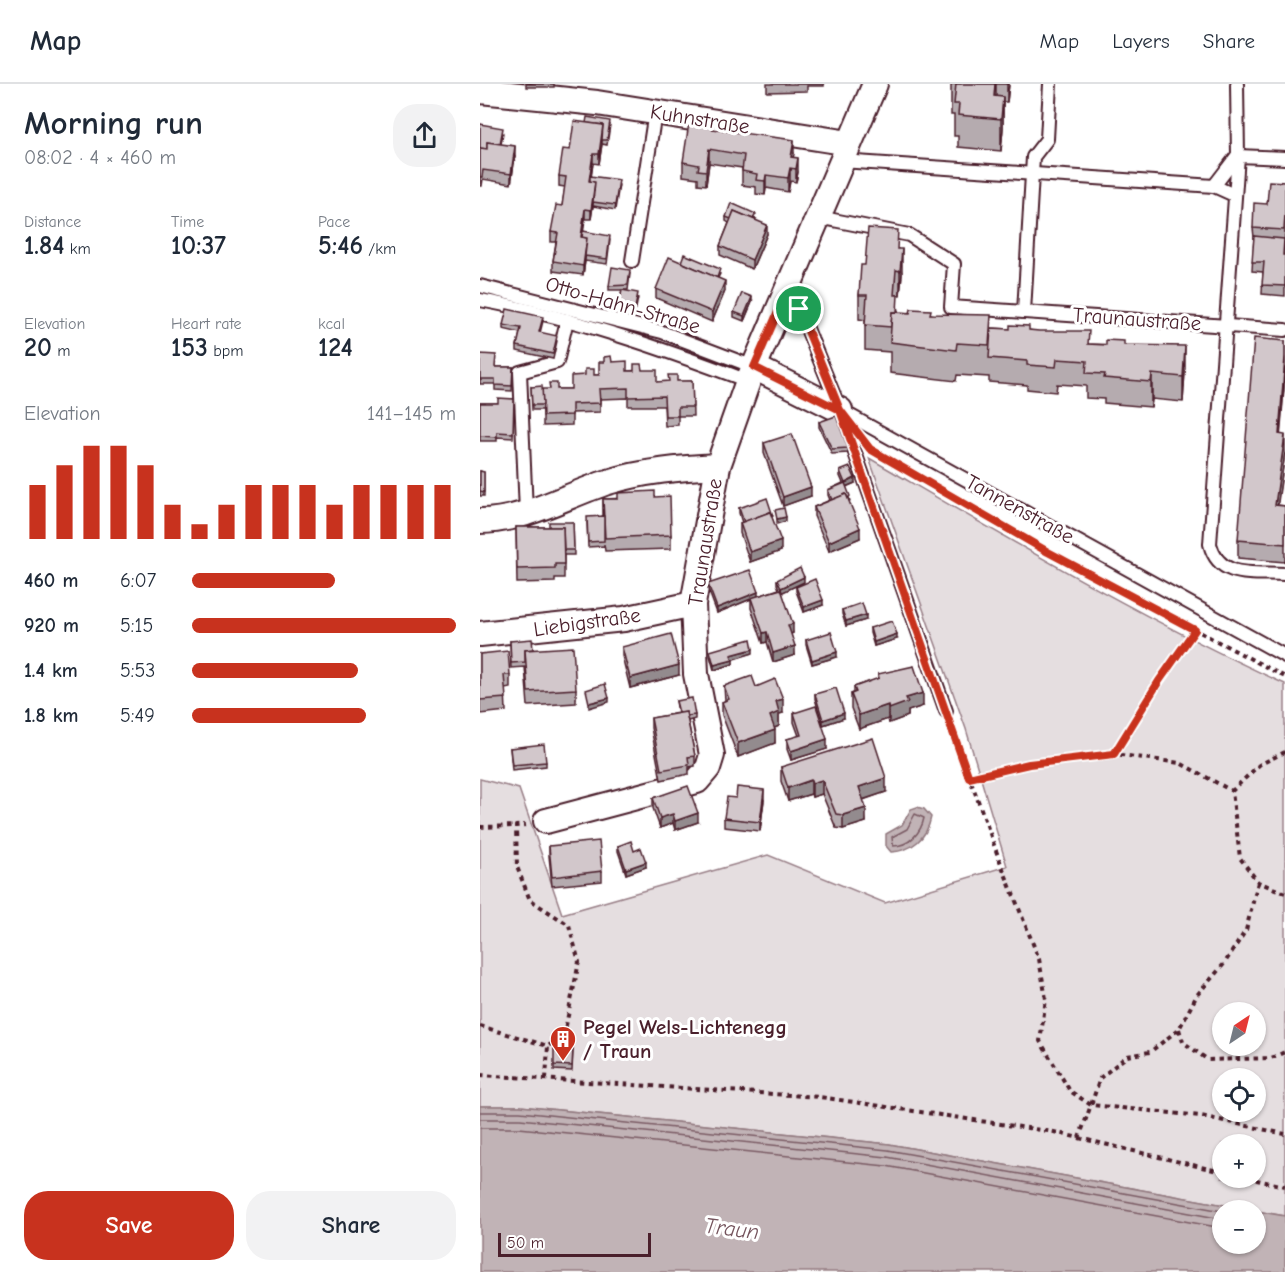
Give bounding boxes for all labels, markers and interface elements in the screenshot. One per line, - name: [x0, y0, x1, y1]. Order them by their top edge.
- text: Map: [30, 25, 81, 57]
- text: Map: [1040, 29, 1079, 53]
- text: Layers: [1112, 29, 1170, 53]
- text: Share: [1203, 29, 1255, 53]
- street label: Kuhnstraße: [649, 99, 751, 139]
- text: Morning run: [24, 104, 203, 142]
- button: share: [393, 104, 456, 167]
- text: 08:02 · 4 × 460 m: [24, 146, 176, 169]
- text: Distance: [24, 213, 81, 231]
- text: Time: [171, 213, 204, 231]
- text: Pace: [318, 213, 350, 231]
- text: 1.84: [24, 231, 64, 261]
- text: 10:37: [171, 231, 226, 261]
- text: 5:46: [318, 231, 363, 261]
- text: km: [64, 240, 91, 258]
- text: /km: [363, 240, 396, 258]
- street label: Otto-Hahn-Straße: [543, 271, 703, 339]
- pin: [773, 283, 824, 334]
- icon: arrive: [782, 292, 815, 325]
- street label: Traunaustraße: [1072, 303, 1202, 335]
- text: Elevation: [24, 315, 85, 333]
- text: Heart rate: [171, 315, 242, 333]
- text: kcal: [318, 315, 345, 333]
- text: 20: [24, 333, 52, 363]
- text: 153: [171, 333, 208, 363]
- text: 124: [318, 333, 353, 363]
- text: m: [52, 342, 70, 360]
- text: bpm: [208, 342, 243, 360]
- text: Elevation: [24, 402, 101, 425]
- text: 141–145 m: [367, 402, 456, 425]
- street label: Tannenstraße: [962, 469, 1078, 549]
- street label: Traunaustraße: [683, 477, 727, 607]
- text: 460 m: [24, 569, 78, 592]
- text: 6:07: [120, 569, 156, 592]
- street label: Liebigstraße: [532, 603, 642, 641]
- text: 920 m: [24, 614, 79, 637]
- text: 5:15: [120, 614, 153, 637]
- text: 1.4 km: [24, 659, 78, 682]
- text: 5:53: [120, 659, 155, 682]
- text: 1.8 km: [24, 704, 79, 727]
- text: 5:49: [120, 704, 155, 727]
- north arrow: [1212, 1002, 1266, 1056]
- map controls: [1212, 1002, 1266, 1254]
- place label: Pegel Wels-Lichtenegg / Traun: [583, 1015, 787, 1063]
- building icon: Pegel Wels-Lichtenegg / Traun: [548, 1024, 578, 1062]
- button: locate: [1212, 1068, 1266, 1122]
- button: +: [1212, 1134, 1266, 1188]
- button: Save: [24, 1191, 234, 1260]
- button: Share: [246, 1191, 456, 1260]
- button: −: [1212, 1200, 1266, 1254]
- water label: Traun: [703, 1213, 761, 1245]
- scale bar: [498, 1230, 651, 1258]
- text: 50 m: [507, 1234, 544, 1252]

